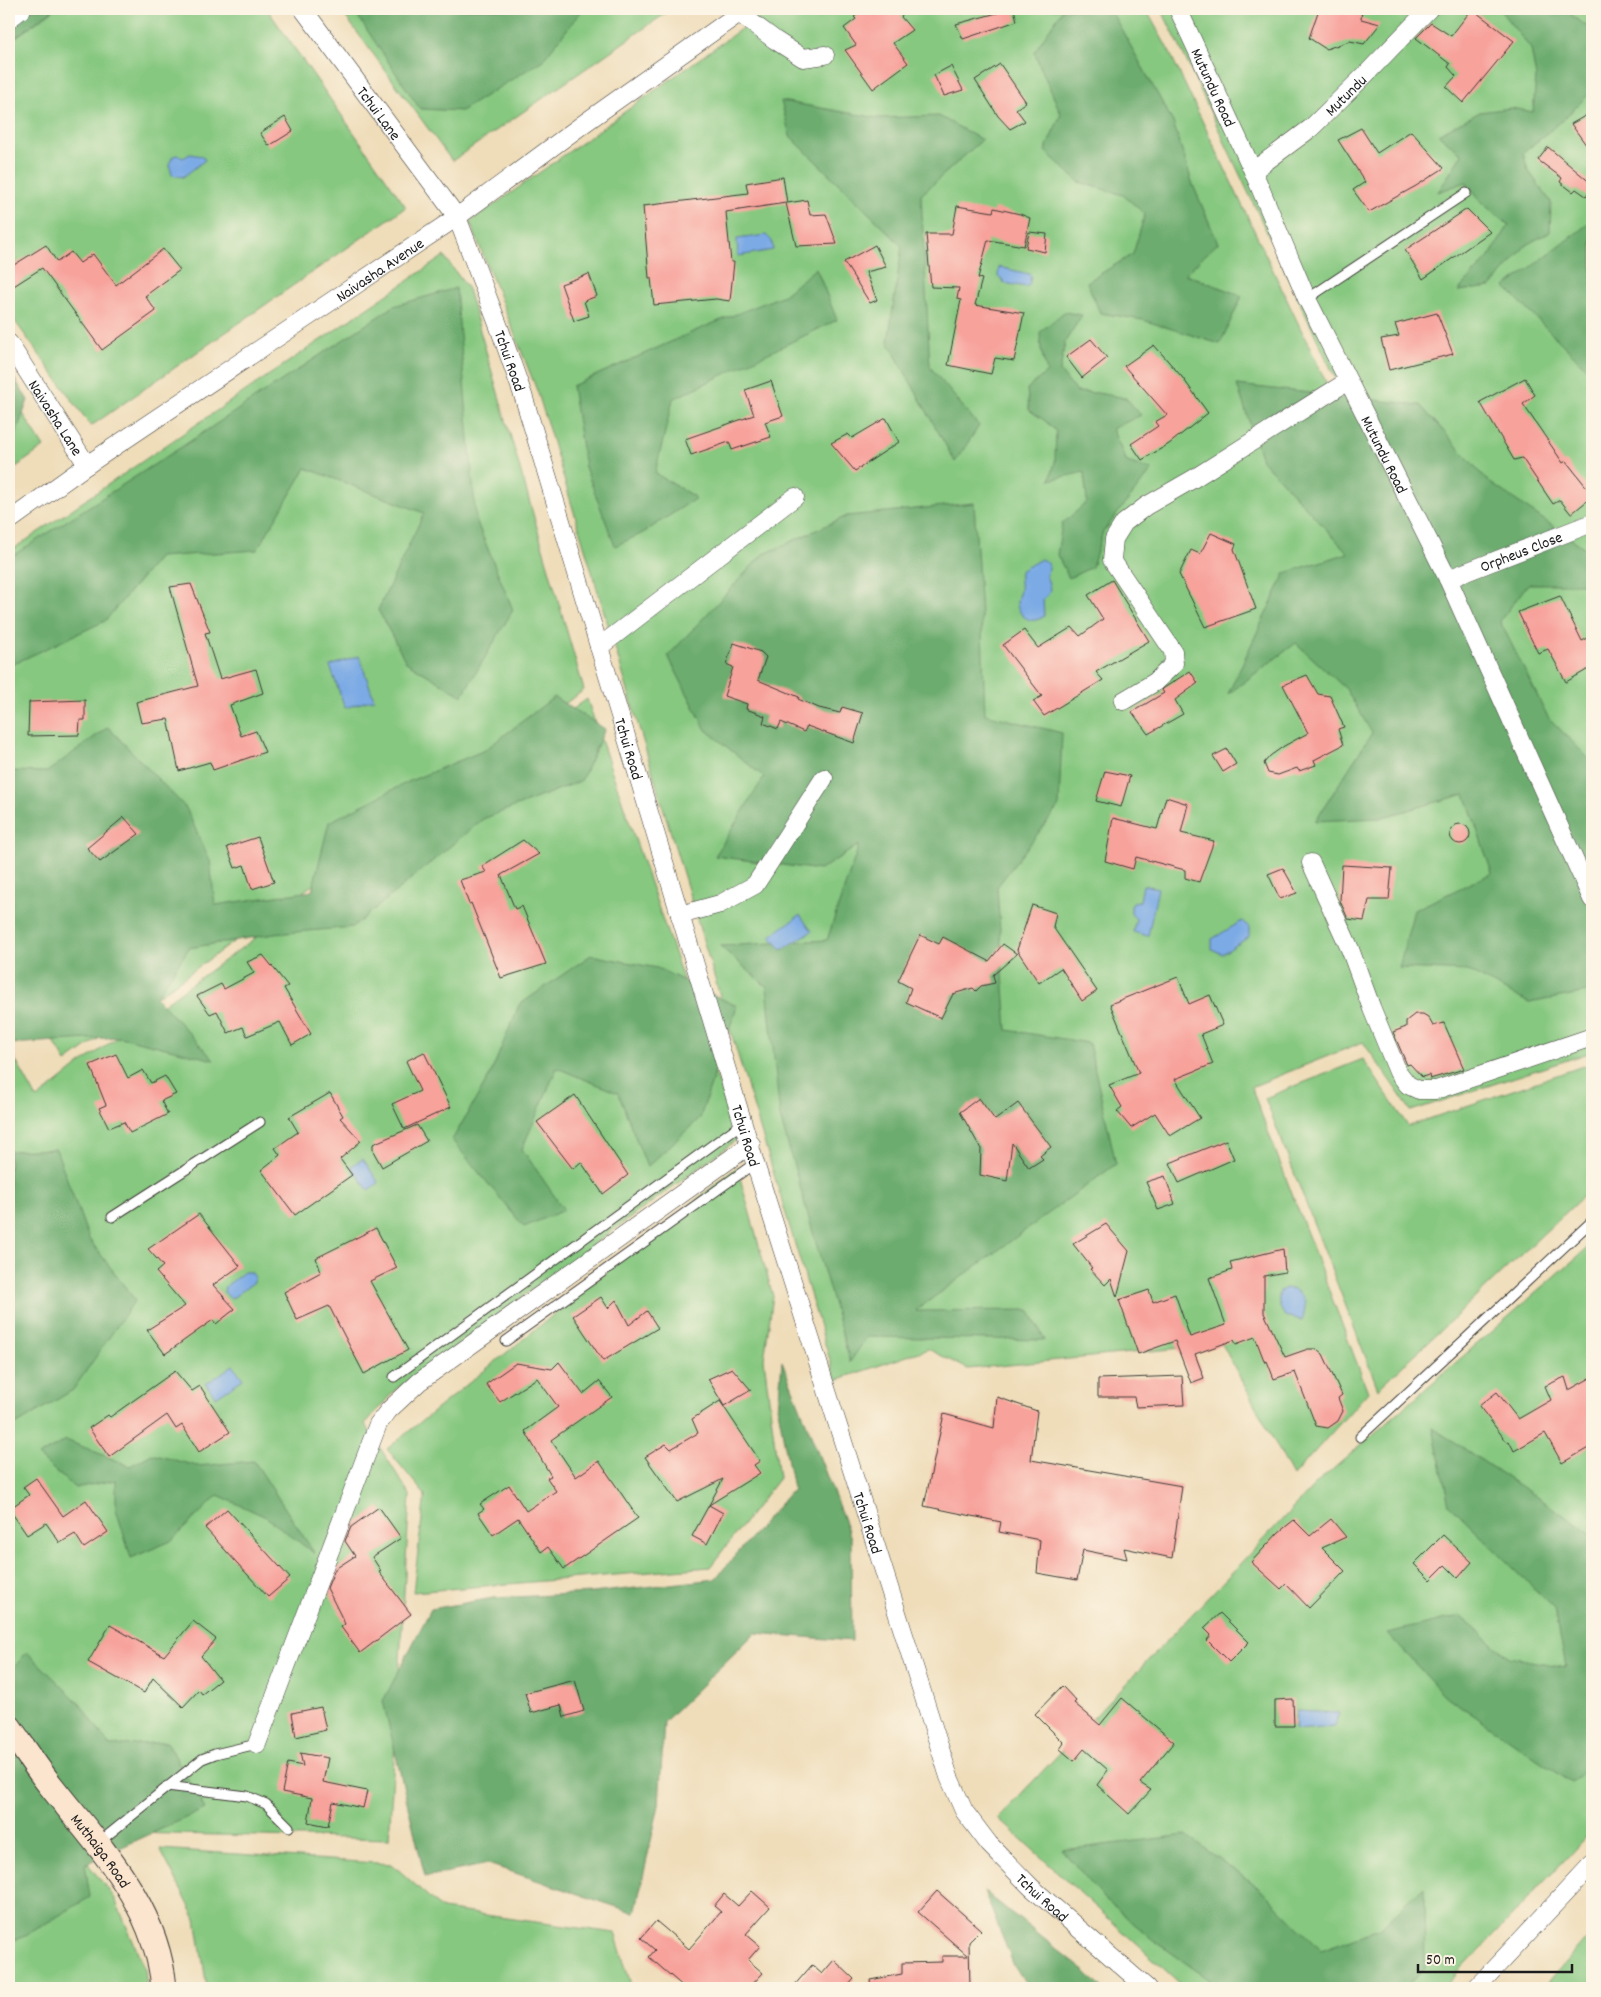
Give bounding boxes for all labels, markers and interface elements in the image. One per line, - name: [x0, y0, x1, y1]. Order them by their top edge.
- street label: Mutundu Road: [1184, 45, 1240, 131]
- street label: Mutundu: [1321, 70, 1373, 122]
- street label: Tchui Lane: [350, 82, 406, 146]
- street label: Naivasha Avenue: [332, 233, 429, 309]
- street label: Tchui Road: [487, 327, 530, 395]
- street label: Naivasha Lane: [21, 376, 87, 461]
- street label: Mutundu Road: [1354, 412, 1412, 498]
- street label: Orpheus Close: [1477, 527, 1566, 580]
- street label: Tchui Road: [607, 715, 648, 783]
- street label: Tchui Road: [724, 1102, 764, 1170]
- street label: Tchui Road: [846, 1489, 887, 1557]
- street label: Muthaiga Road: [64, 1809, 135, 1893]
- street label: Tchui Road: [1010, 1869, 1073, 1929]
- scale bar: [1418, 1942, 1572, 1974]
- text: 50 m: [1426, 1950, 1455, 1972]

